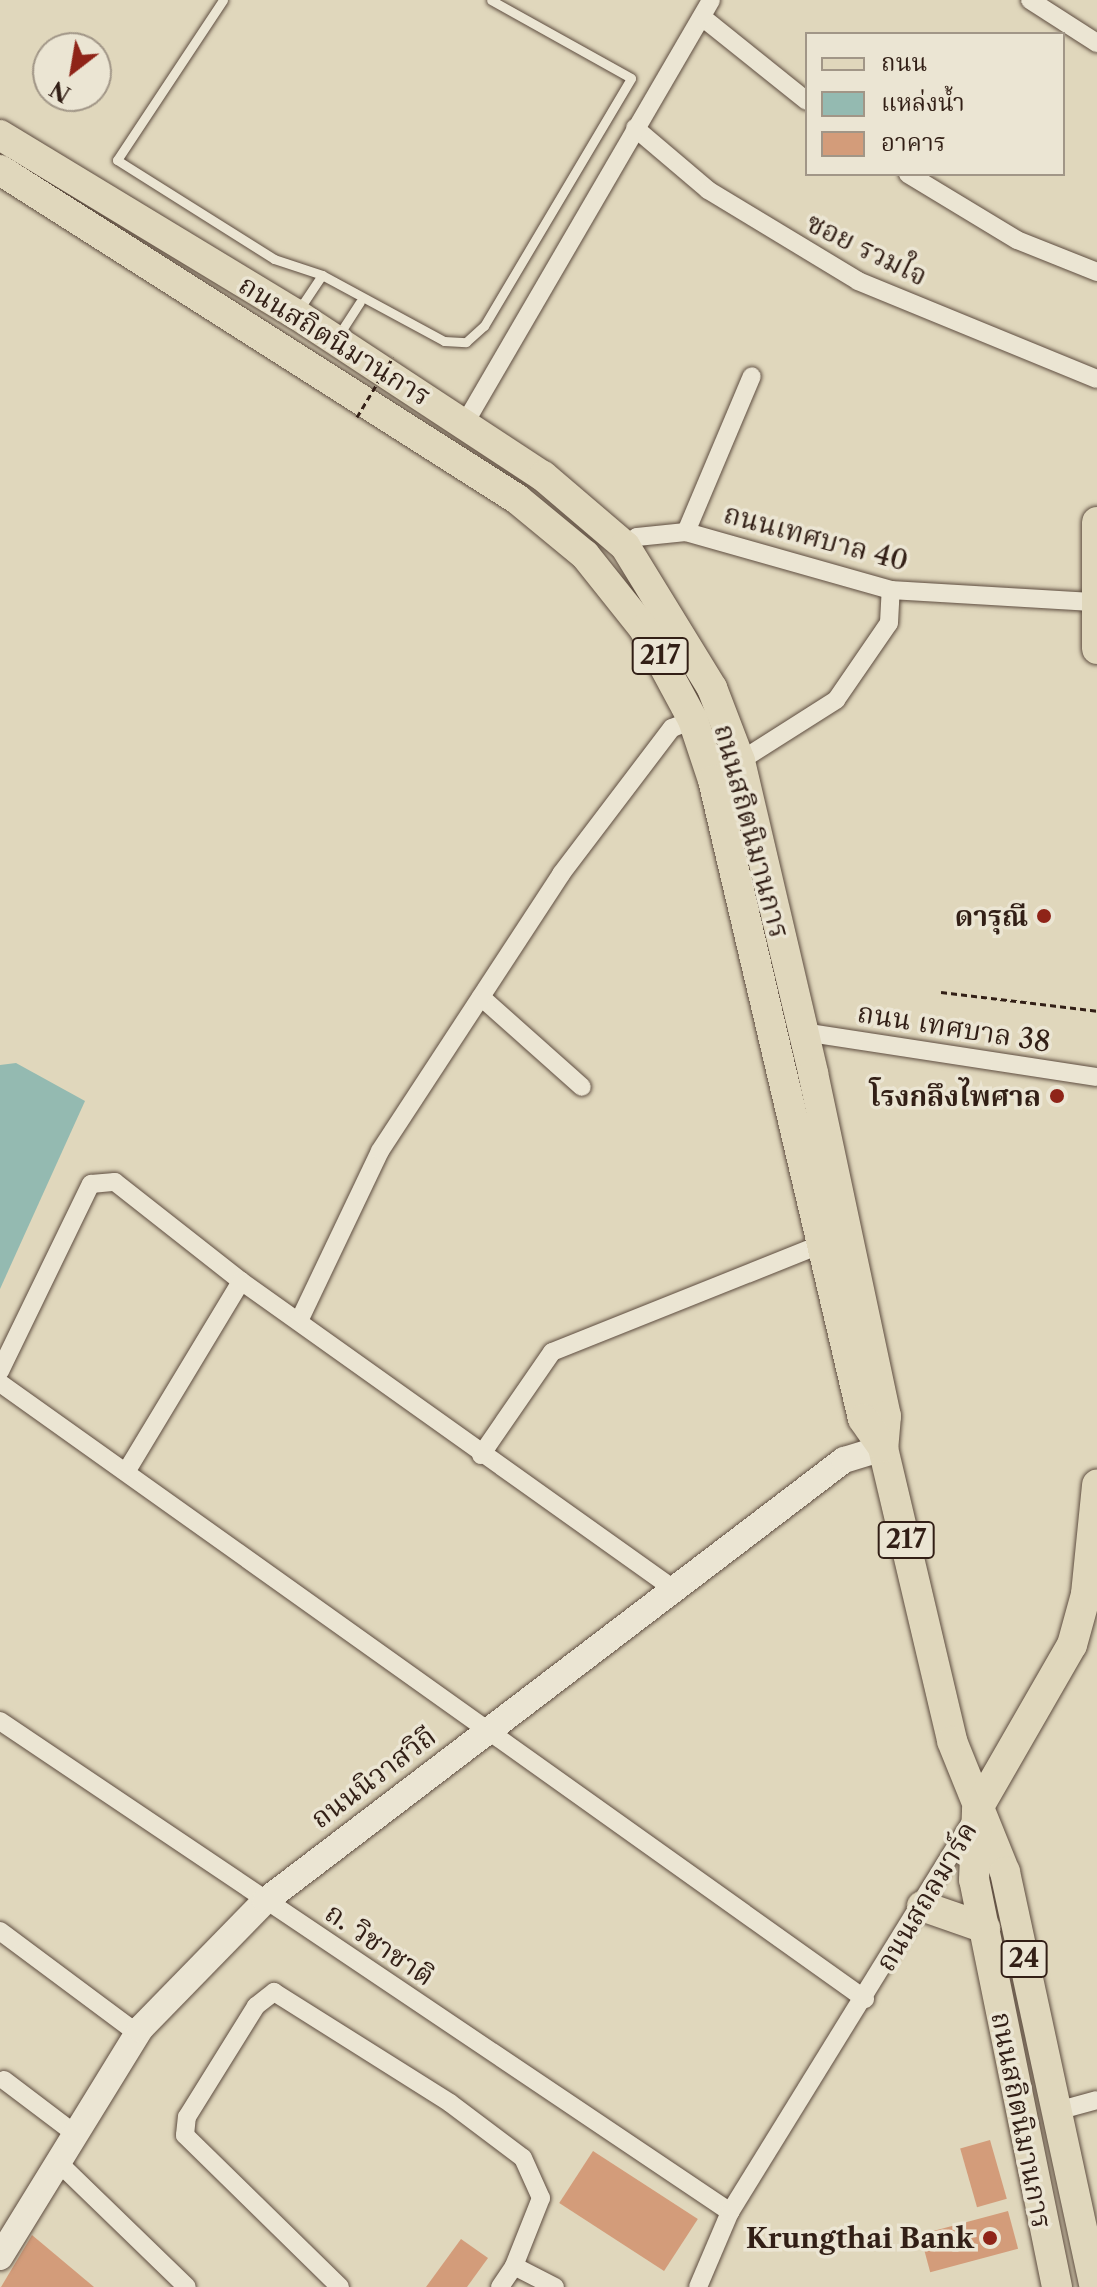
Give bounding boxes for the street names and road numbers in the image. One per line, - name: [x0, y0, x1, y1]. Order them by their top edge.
- street label: ซอย รวมใจ: [801, 205, 933, 293]
- street label: ถนนสถิตนิมานการ: [233, 267, 437, 413]
- street label: ถนนเทศบาล 40: [720, 496, 912, 578]
- road number: 217: [630, 634, 690, 678]
- street label: ถนนสถิตนิมานการ: [707, 720, 797, 942]
- street label: ถนน เทศบาล 38: [855, 995, 1053, 1059]
- road number: 217: [876, 1518, 936, 1562]
- street label: ถนนนิวาสวิถี: [304, 1719, 442, 1835]
- street label: ถนนสถลมาร์ค: [868, 1815, 984, 1977]
- street label: ถ. วิชาชาติ: [319, 1895, 441, 1993]
- road number: 24: [1000, 1937, 1048, 1981]
- street label: ถนนสถิตนิมานการ: [985, 2009, 1059, 2231]

